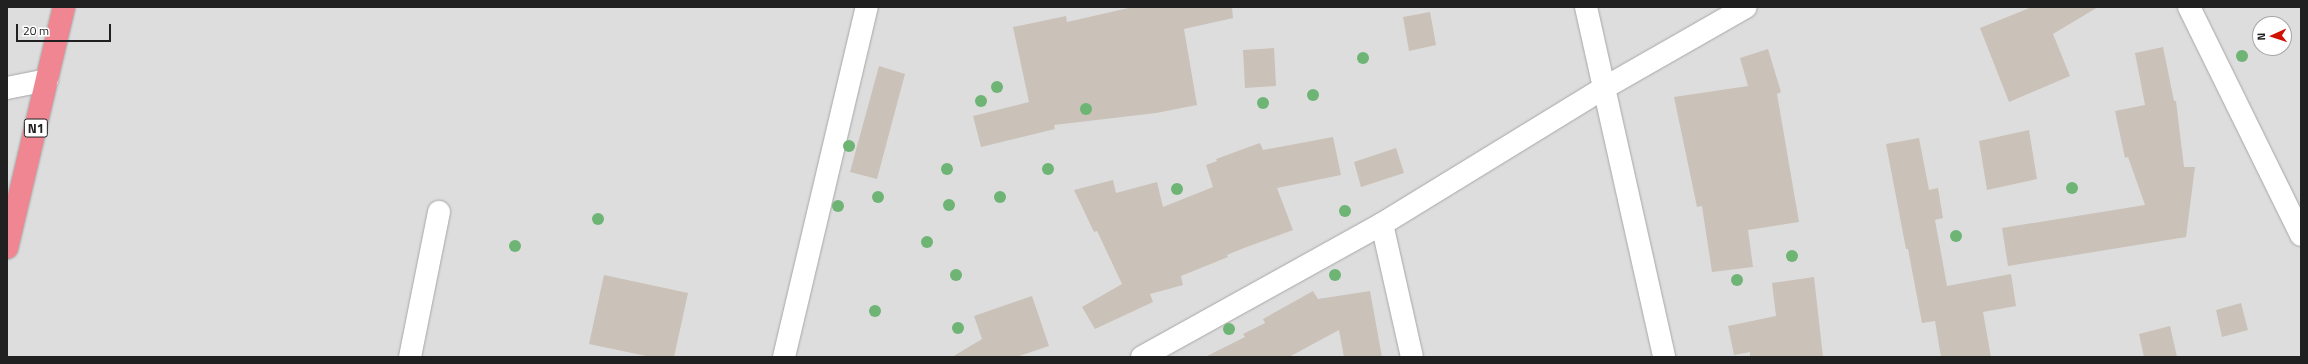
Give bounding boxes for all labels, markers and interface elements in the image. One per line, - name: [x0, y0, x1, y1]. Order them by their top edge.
- scale bar: [18, 16, 113, 42]
- north arrow: [2252, 16, 2292, 56]
- text: 20 m: [23, 21, 49, 40]
- text: N: [2253, 32, 2269, 41]
- road number: N1: [23, 117, 49, 139]

